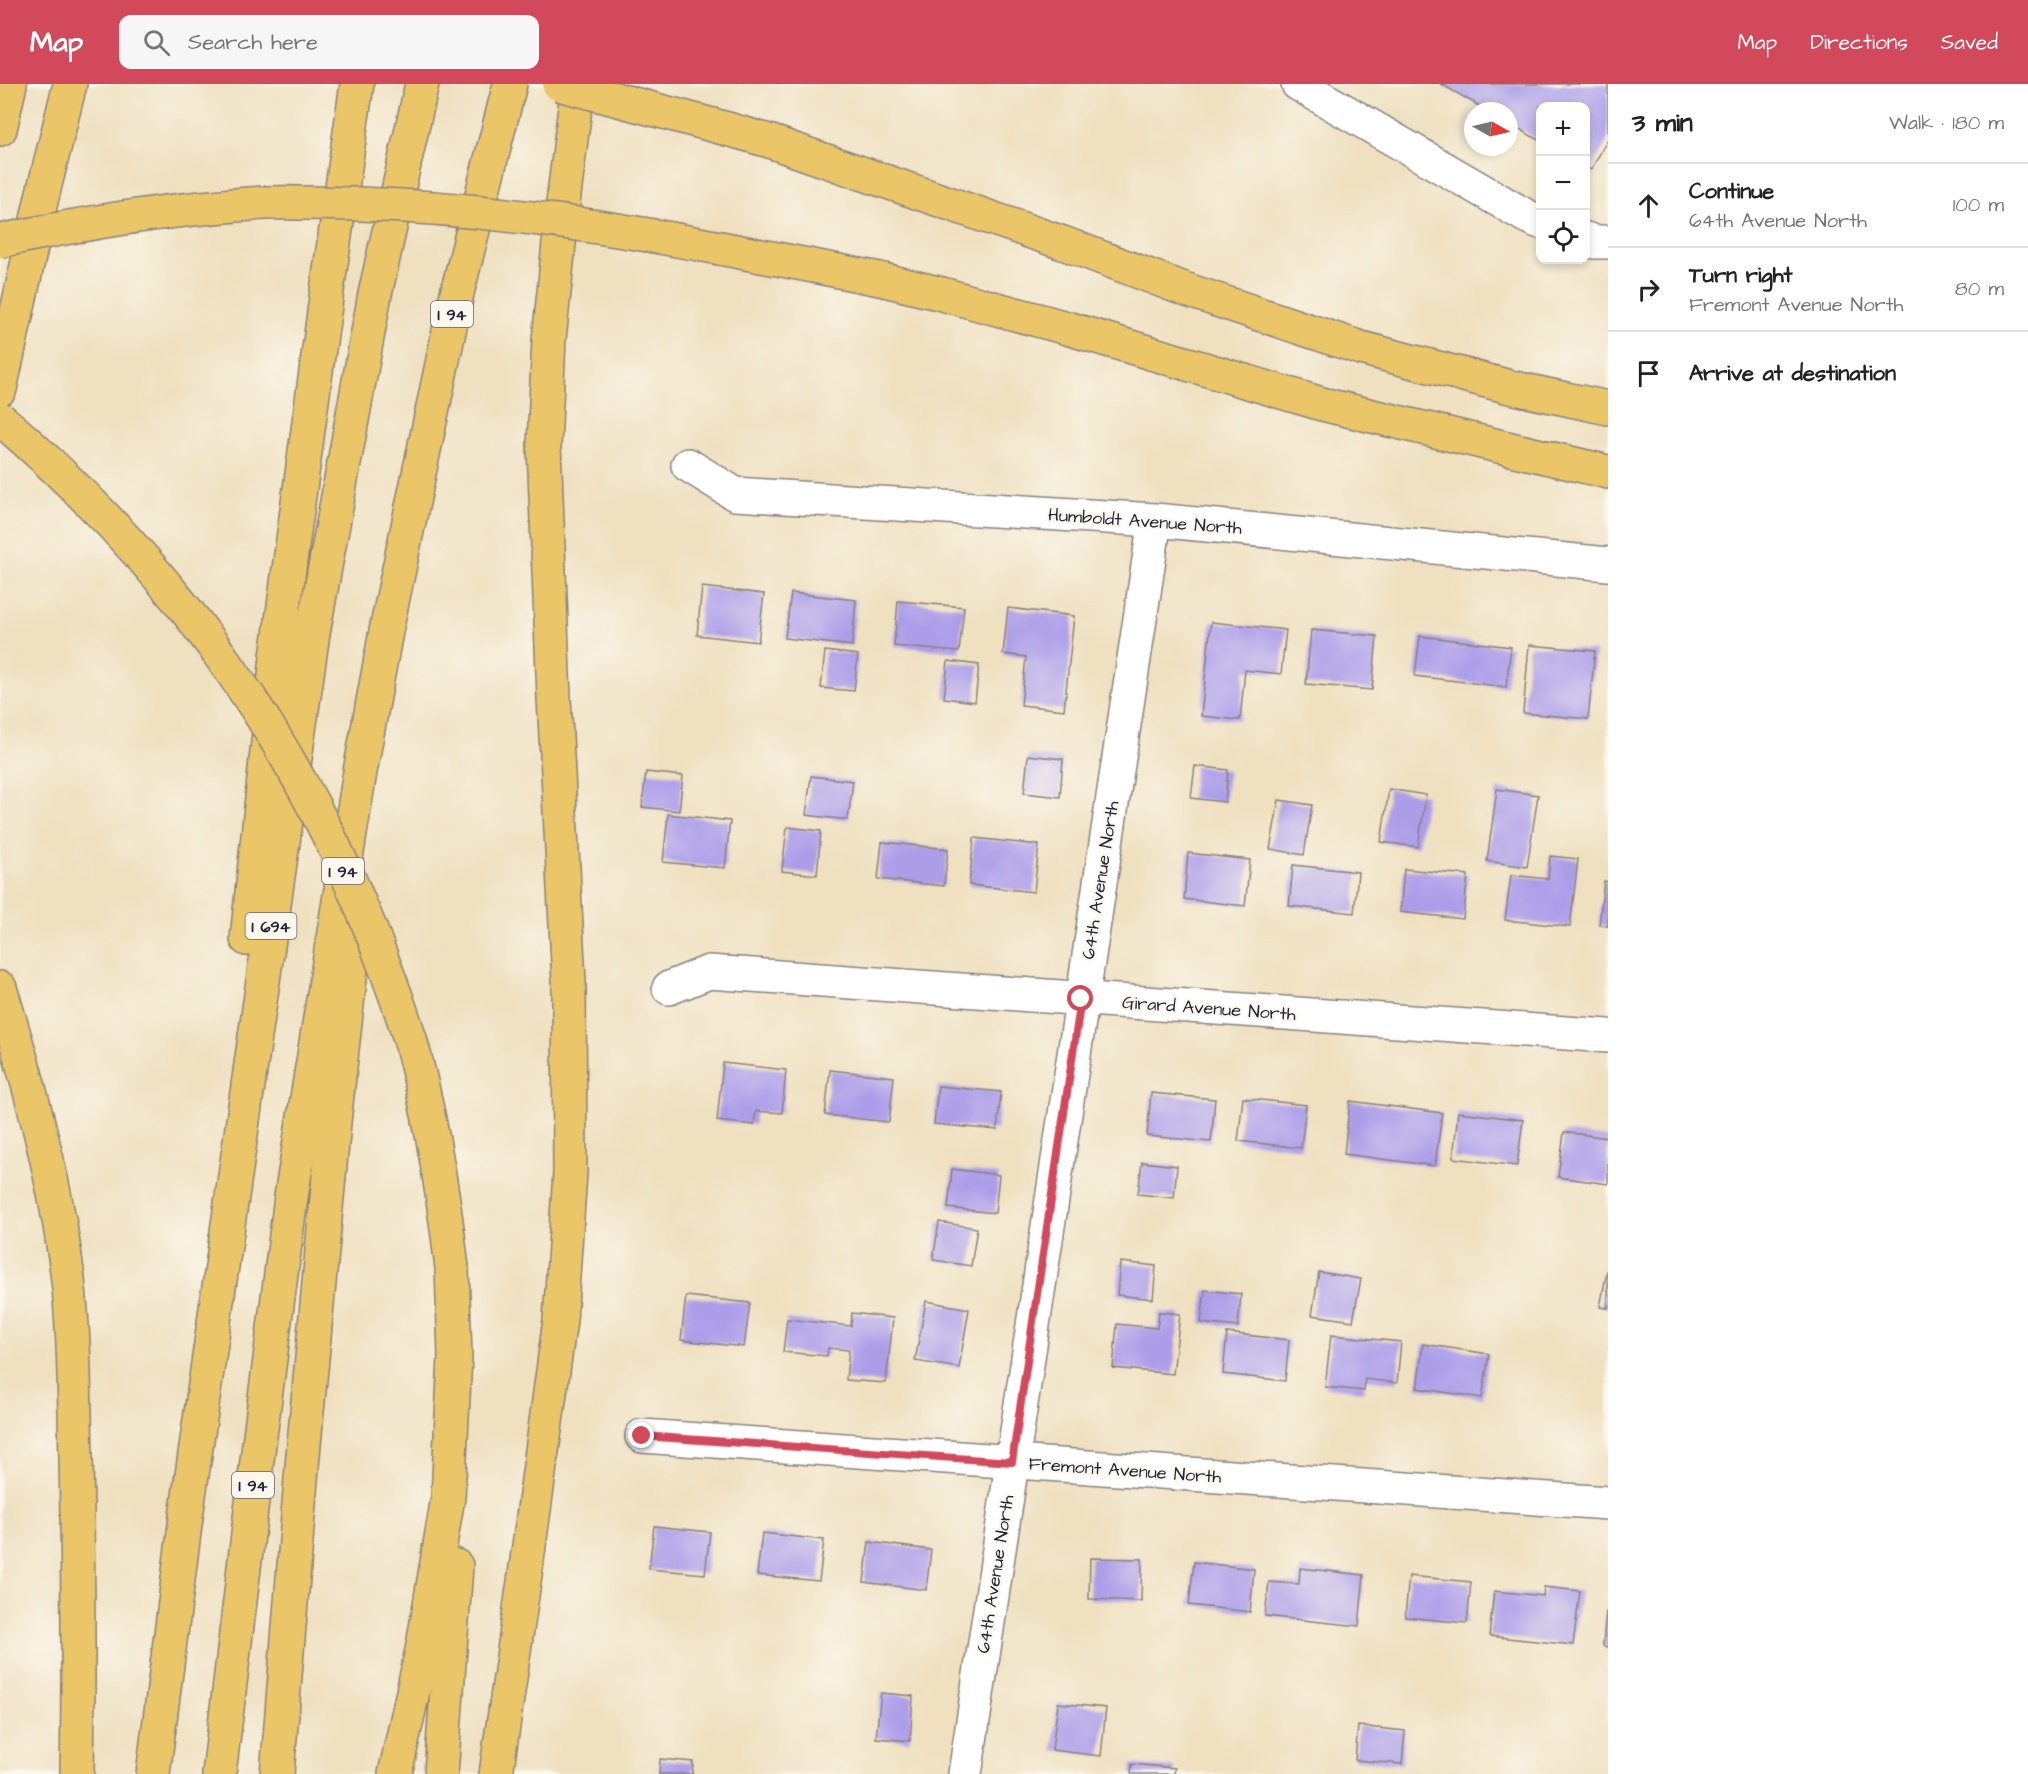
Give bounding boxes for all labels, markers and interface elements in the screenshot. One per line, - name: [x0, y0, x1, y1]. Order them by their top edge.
- search box: [119, 15, 539, 69]
- text: Map: [30, 23, 83, 62]
- icon: search: [140, 26, 173, 59]
- text: Search here: [188, 27, 318, 58]
- text: Map: [1737, 28, 1777, 57]
- text: Directions: [1810, 28, 1908, 57]
- text: Saved: [1941, 28, 1998, 57]
- north arrow: [1464, 102, 1518, 156]
- map controls: [1536, 102, 1590, 264]
- button: +: [1536, 102, 1590, 156]
- text: 3 min: [1632, 105, 1693, 141]
- text: Walk · 180 m: [1889, 109, 2004, 137]
- button: −: [1536, 156, 1590, 210]
- text: Continue: [1689, 176, 1774, 207]
- icon: ahead: [1632, 189, 1665, 222]
- text: 100 m: [1953, 191, 2004, 219]
- text: 64th Avenue North: [1689, 207, 1867, 235]
- button: locate: [1536, 210, 1590, 264]
- text: Turn right: [1689, 260, 1792, 291]
- icon: right: [1632, 273, 1665, 306]
- text: 80 m: [1955, 275, 2004, 303]
- text: Fremont Avenue North: [1689, 291, 1903, 319]
- road number: I 94: [431, 301, 473, 327]
- icon: arrive: [1632, 357, 1665, 390]
- text: Arrive at destination: [1689, 358, 1896, 389]
- street label: Humboldt Avenue North: [1047, 502, 1243, 541]
- street label: 64th Avenue North: [1076, 799, 1125, 961]
- road number: I 94: [322, 858, 364, 884]
- road number: I 694: [246, 913, 296, 939]
- route start: [1067, 985, 1093, 1011]
- street label: Girard Avenue North: [1121, 990, 1297, 1027]
- route end: [628, 1422, 654, 1448]
- street label: Fremont Avenue North: [1028, 1451, 1222, 1490]
- road number: I 94: [232, 1472, 274, 1498]
- street label: 64th Avenue North: [971, 1493, 1020, 1655]

